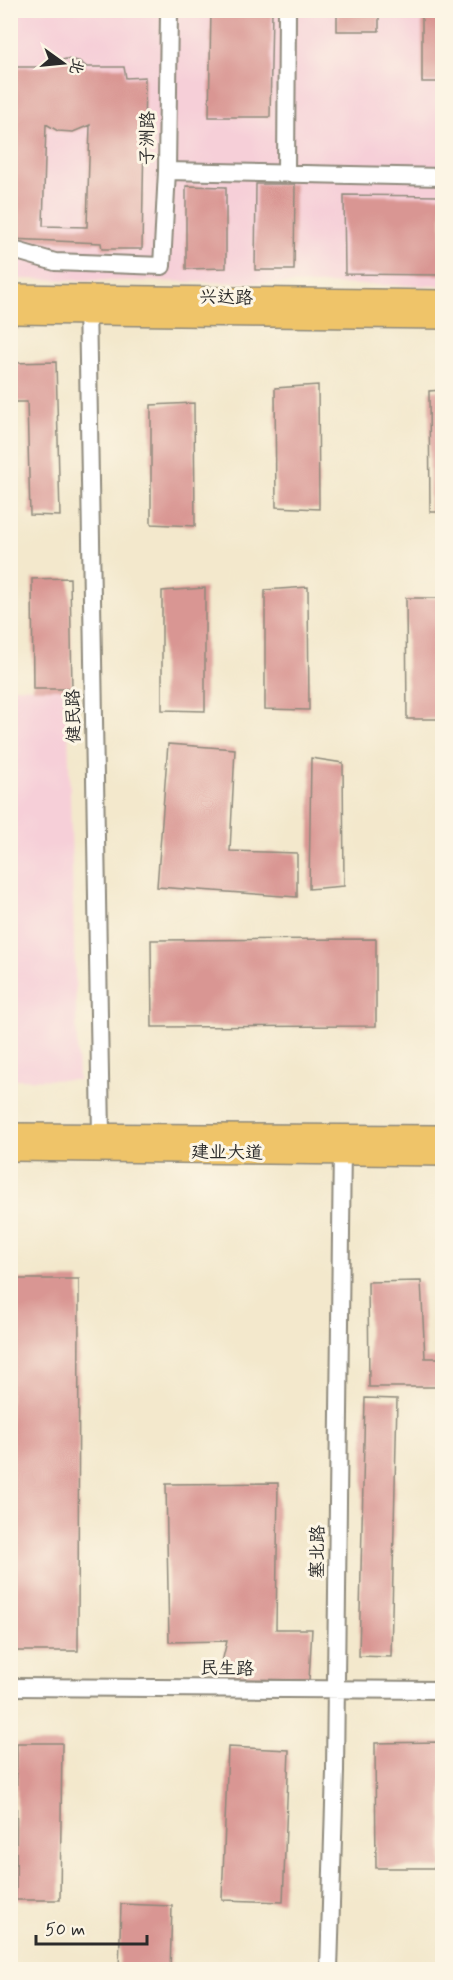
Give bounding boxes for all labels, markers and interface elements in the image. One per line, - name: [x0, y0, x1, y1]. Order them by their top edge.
- north arrow: [33, 33, 93, 93]
- text: 北: [64, 56, 88, 77]
- street label: 子洲路: [136, 111, 160, 165]
- street label: 兴达路: [199, 286, 253, 310]
- street label: 健民路: [62, 689, 86, 743]
- street label: 建业大道: [191, 1140, 263, 1166]
- street label: 塞北路: [306, 1525, 330, 1579]
- street label: 民生路: [200, 1657, 254, 1681]
- scale bar: [36, 1908, 147, 1946]
- text: 50 m: [45, 1918, 85, 1942]

